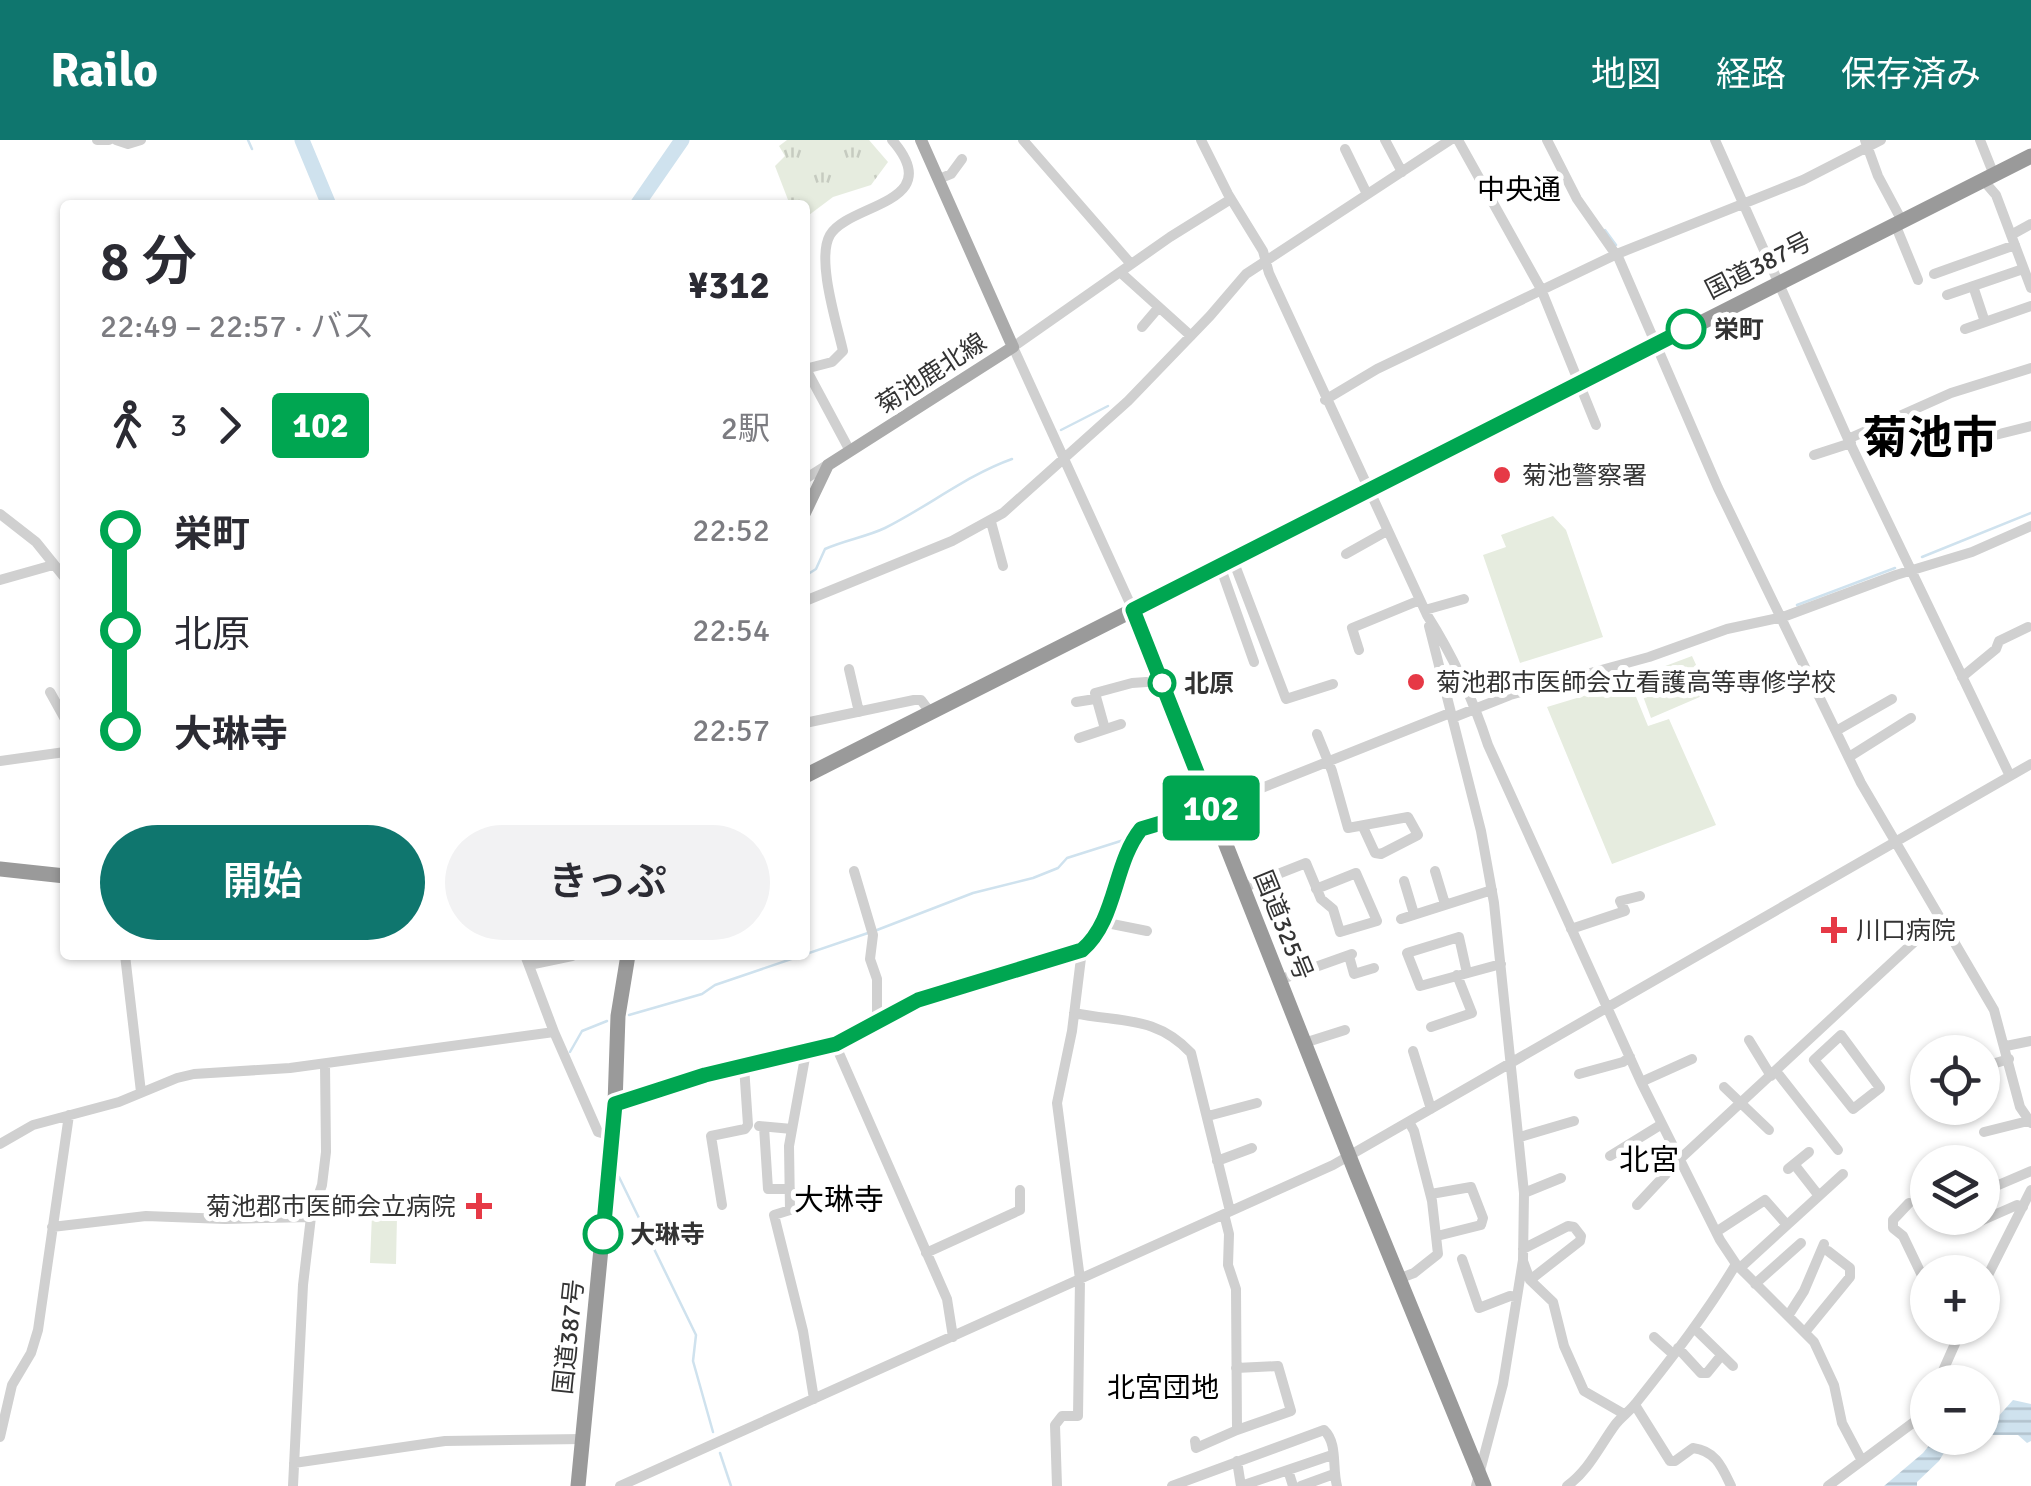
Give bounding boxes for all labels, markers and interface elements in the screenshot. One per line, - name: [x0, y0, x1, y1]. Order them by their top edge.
- text: Railo: [50, 41, 158, 100]
- text: 地図: [1591, 53, 1661, 96]
- text: 経路: [1716, 53, 1786, 96]
- text: 保存済み: [1841, 53, 1981, 96]
- district label: 中央通: [1477, 173, 1561, 207]
- street label: 国道387号: [1700, 225, 1817, 305]
- text: 8 分: [100, 228, 197, 296]
- text: ¥312: [688, 262, 770, 309]
- text: 22:49 – 22:57 · バス: [100, 307, 374, 346]
- marker: 栄町: [1667, 310, 1705, 348]
- place label: 栄町: [1714, 314, 1764, 345]
- street label: 菊池鹿北線: [870, 326, 992, 420]
- icon: walk: [100, 398, 155, 453]
- icon: forward: [202, 398, 257, 453]
- text: 102: [292, 404, 349, 447]
- text: 3: [170, 406, 187, 445]
- text: 2駅: [721, 409, 770, 448]
- district label: 菊池市: [1862, 411, 1998, 466]
- place label: 菊池警察署: [1522, 460, 1647, 491]
- marker: 菊池警察署: [1491, 464, 1513, 486]
- text: 栄町: [174, 511, 250, 558]
- text: 22:52: [692, 511, 770, 550]
- text: 北原: [174, 611, 250, 658]
- text: 22:54: [692, 611, 770, 650]
- place label: 菊池郡市医師会立看護高等専修学校: [1436, 667, 1836, 698]
- place label: 北原: [1184, 668, 1234, 699]
- marker: 北原: [1149, 670, 1175, 696]
- marker: 菊池郡市医師会立看護高等専修学校: [1405, 671, 1427, 693]
- text: 大琳寺: [174, 711, 288, 758]
- text: 22:57: [692, 711, 770, 750]
- line badge: 102: [1154, 776, 1268, 840]
- text: 102: [1183, 787, 1239, 830]
- button: 開始: [100, 825, 425, 940]
- button: きっぷ: [445, 825, 770, 940]
- street label: 国道325号: [1248, 866, 1320, 985]
- place label: 川口病院: [1856, 915, 1956, 946]
- marker: 川口病院: [1821, 917, 1847, 943]
- map controls: [1910, 1035, 2000, 1455]
- button: locate: [1910, 1035, 2000, 1125]
- district label: 北宮: [1619, 1142, 1679, 1179]
- button: layers: [1910, 1145, 2000, 1235]
- district label: 大琳寺: [794, 1182, 884, 1219]
- place label: 菊池郡市医師会立病院: [206, 1191, 456, 1222]
- marker: 菊池郡市医師会立病院: [466, 1193, 492, 1219]
- marker: 大琳寺: [584, 1215, 622, 1253]
- place label: 大琳寺: [630, 1219, 705, 1250]
- button: +: [1910, 1255, 2000, 1345]
- street label: 国道387号: [547, 1278, 590, 1396]
- button: −: [1910, 1365, 2000, 1455]
- district label: 北宮団地: [1107, 1371, 1219, 1405]

